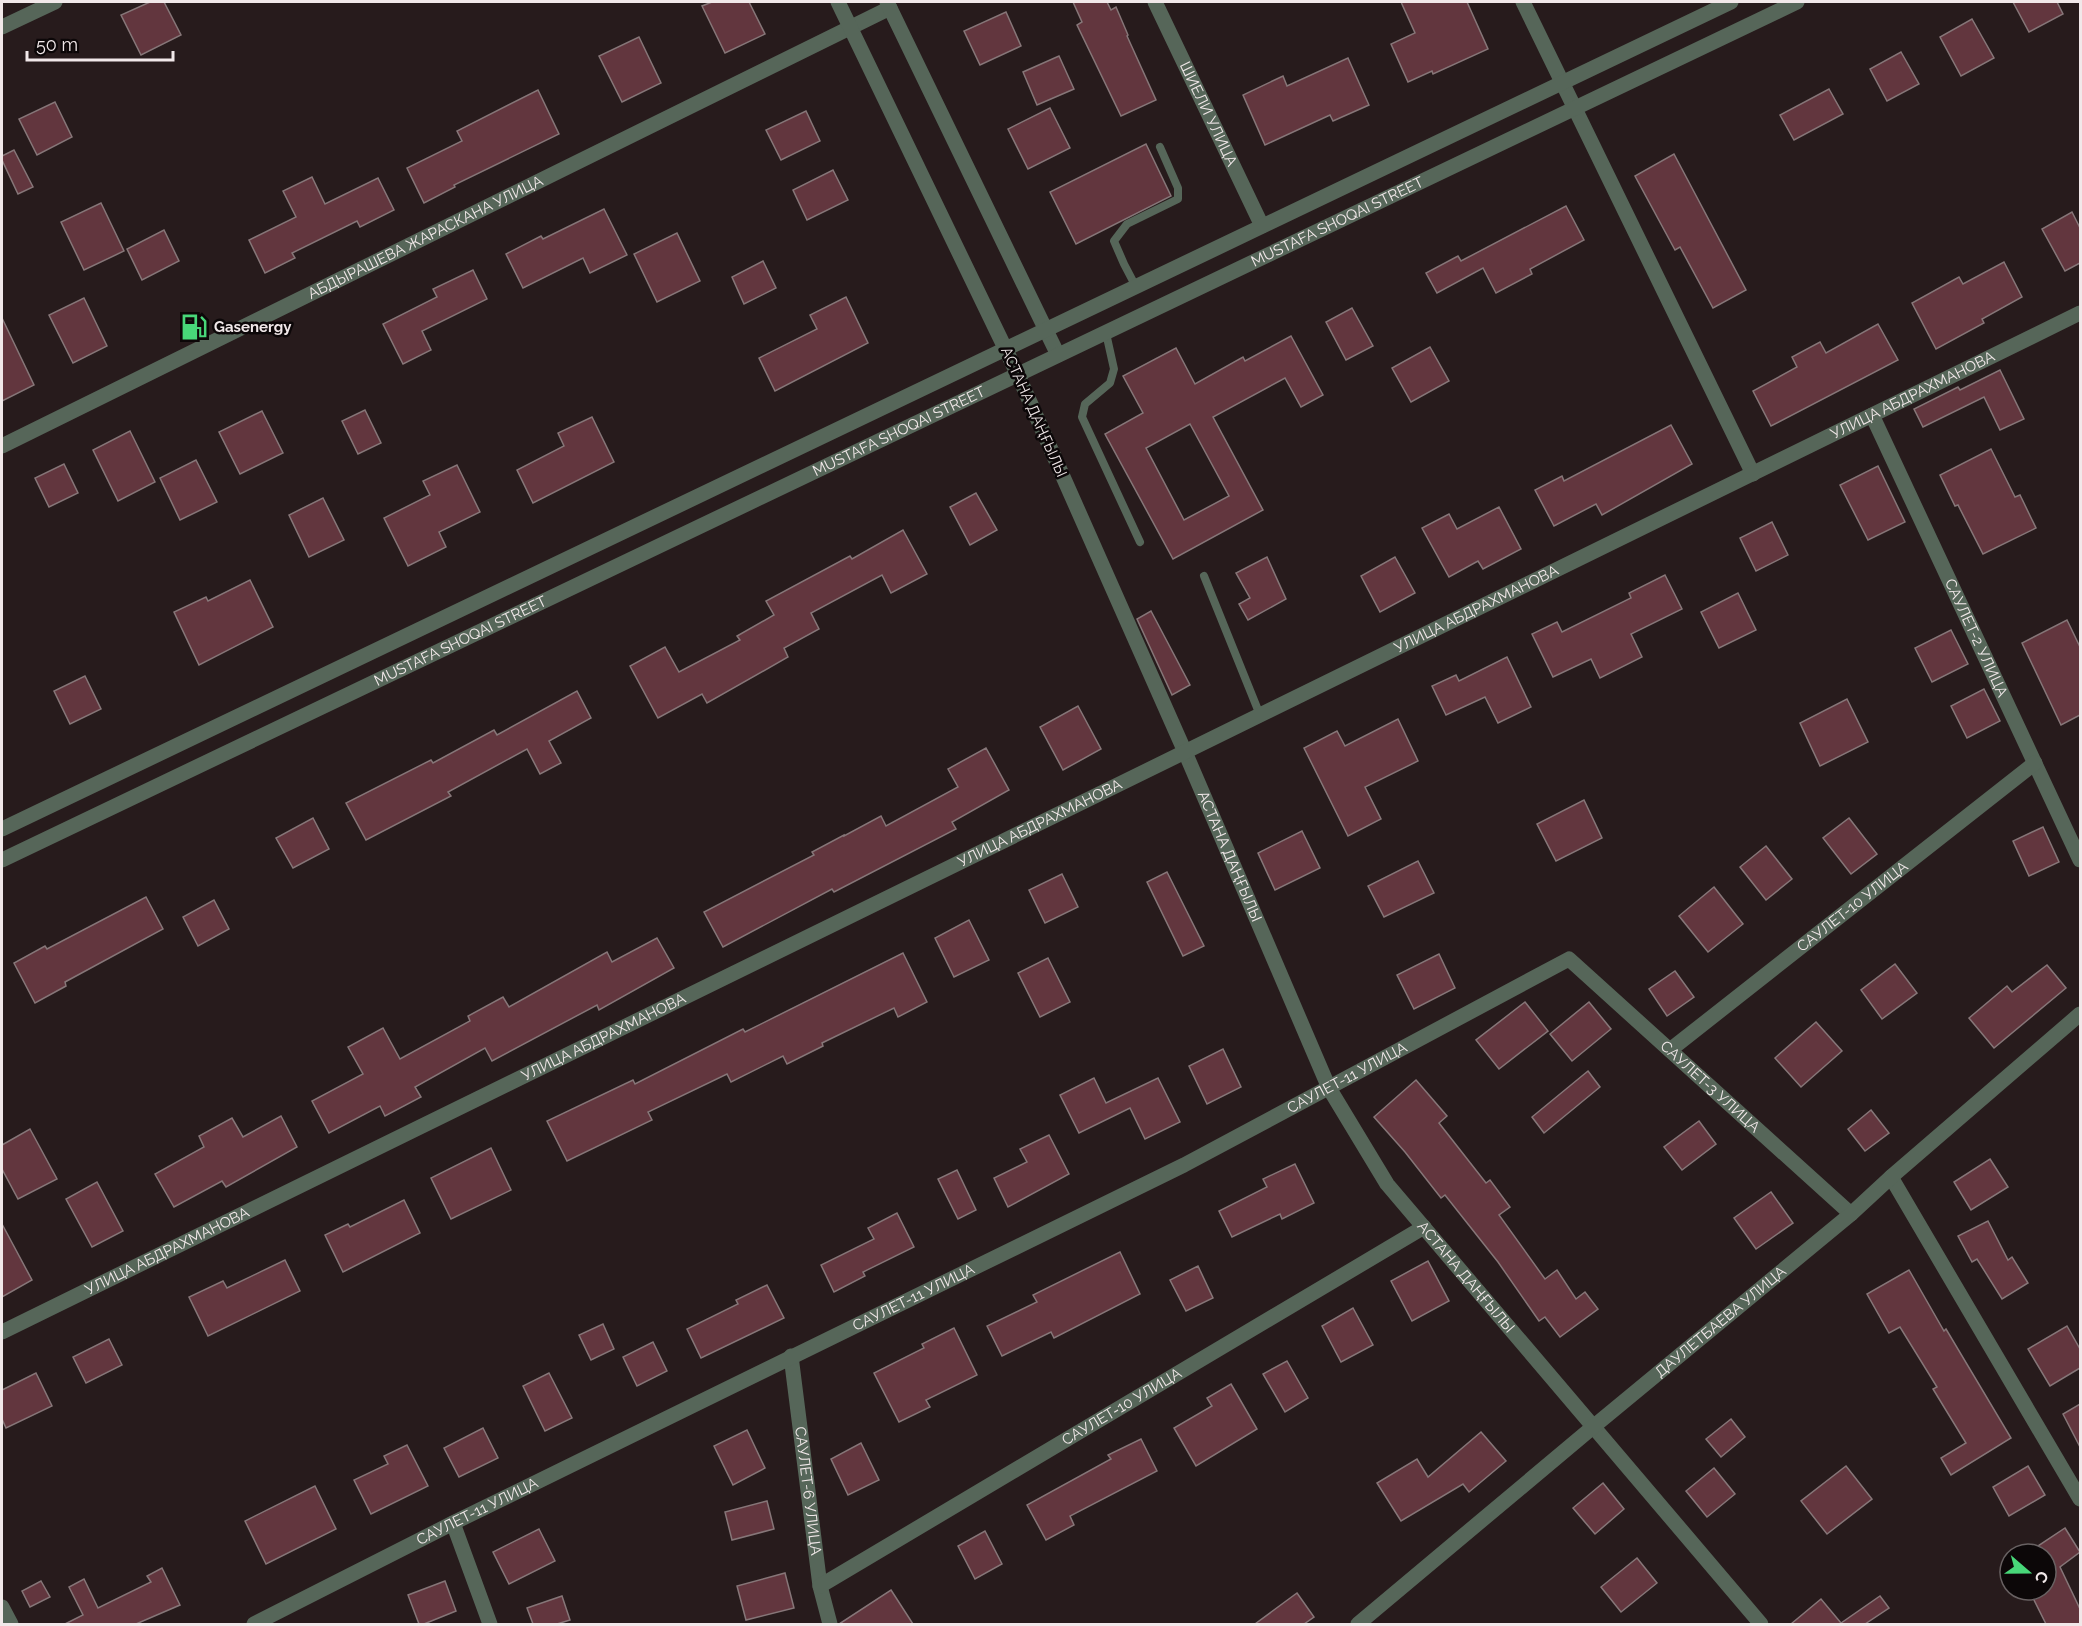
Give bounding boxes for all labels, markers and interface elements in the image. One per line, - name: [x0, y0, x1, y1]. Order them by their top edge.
- scale bar: [27, 24, 172, 62]
- text: 50 m: [36, 34, 78, 55]
- street label: ШИЕЛИ УЛИЦА: [1176, 59, 1241, 169]
- street label: АБДЫРАШЕВА ЖАРАСКАНА УЛИЦА: [305, 172, 546, 303]
- street label: MUSTAFA SHOQAI STREET: [1248, 173, 1426, 271]
- fuel station icon: Gasenergy: [179, 312, 209, 342]
- place label: Gasenergy: [214, 318, 292, 336]
- street label: АСТАНА ДАҢҒЫЛЫ: [997, 344, 1071, 480]
- street label: УЛИЦА АБДРАХМАНОВА: [1828, 347, 1998, 443]
- street label: MUSTAFA SHOQAI STREET: [810, 382, 988, 480]
- street label: УЛИЦА АБДРАХМАНОВА: [1391, 561, 1561, 657]
- street label: САУЛЕТ-2 УЛИЦА: [1941, 576, 2012, 700]
- street label: MUSTAFA SHOQAI STREET: [371, 592, 549, 690]
- street label: УЛИЦА АБДРАХМАНОВА: [955, 775, 1125, 871]
- street label: АСТАНА ДАҢҒЫЛЫ: [1194, 788, 1266, 925]
- street label: САУЛЕТ-10 УЛИЦА: [1793, 857, 1911, 956]
- street label: УЛИЦА АБДРАХМАНОВА: [519, 989, 689, 1085]
- street label: САУЛЕТ-3 УЛИЦА: [1657, 1037, 1764, 1136]
- street label: САУЛЕТ-11 УЛИЦА: [1284, 1038, 1410, 1117]
- street label: УЛИЦА АБДРАХМАНОВА: [82, 1203, 252, 1299]
- street label: АСТАНА ДАҢҒЫЛЫ: [1414, 1217, 1518, 1336]
- street label: САУЛЕТ-11 УЛИЦА: [850, 1260, 977, 1335]
- street label: ДАУЛЕТБАЕВА УЛИЦА: [1651, 1262, 1790, 1381]
- street label: САУЛЕТ-10 УЛИЦА: [1059, 1364, 1185, 1449]
- street label: САУЛЕТ-6 УЛИЦА: [791, 1425, 825, 1556]
- street label: САУЛЕТ-11 УЛИЦА: [413, 1474, 541, 1549]
- north arrow: [1998, 1542, 2058, 1602]
- text: С: [2031, 1569, 2052, 1585]

